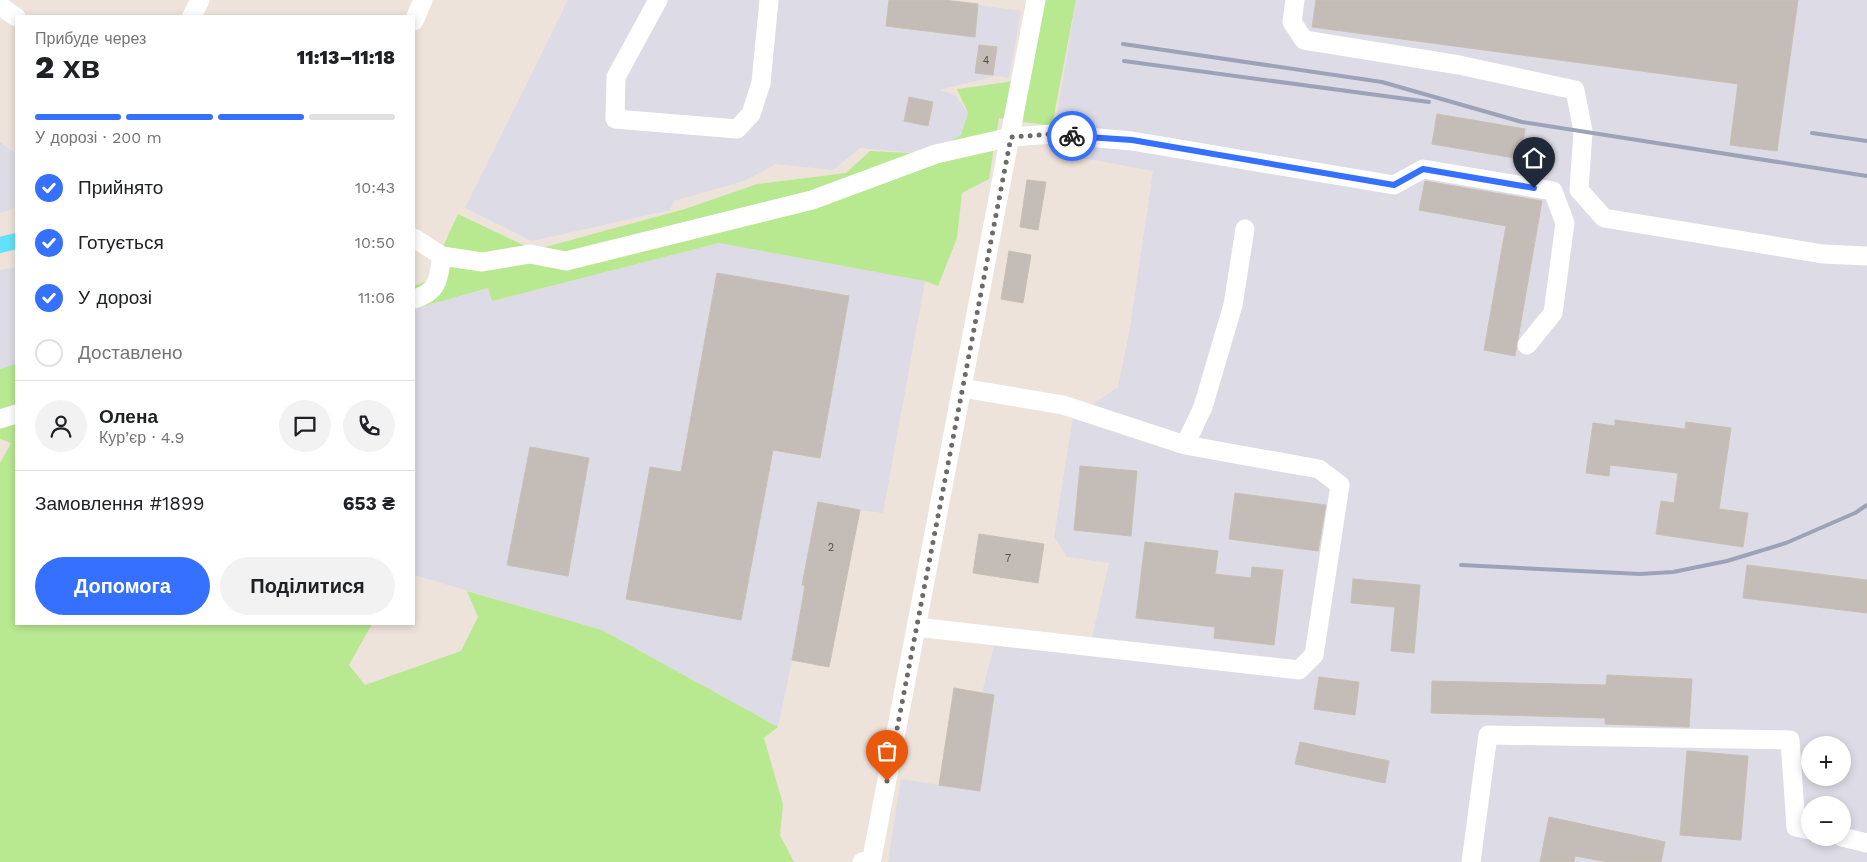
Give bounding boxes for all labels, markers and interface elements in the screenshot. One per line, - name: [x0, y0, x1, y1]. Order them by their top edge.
- text: Прибуде через: [35, 29, 146, 48]
- text: 11:13–11:18: [297, 46, 395, 69]
- text: 2 хв: [35, 48, 100, 86]
- house number: 4: [983, 54, 990, 67]
- courier: [1047, 111, 1097, 161]
- icon: bike: [1058, 122, 1086, 150]
- text: У дорозі · 200 m: [35, 128, 162, 147]
- pin: [1513, 137, 1555, 188]
- icon: home: [1520, 144, 1548, 172]
- icon: check: [35, 174, 63, 202]
- text: Прийнято: [78, 176, 163, 199]
- text: 10:43: [355, 178, 395, 197]
- icon: check: [35, 229, 63, 257]
- text: Готується: [78, 231, 164, 254]
- text: 10:50: [355, 233, 395, 252]
- icon: check: [35, 284, 63, 312]
- text: У дорозі: [78, 286, 152, 309]
- text: 11:06: [358, 288, 395, 307]
- text: Доставлено: [78, 341, 183, 364]
- button: person: [35, 400, 87, 452]
- button: chat: [279, 400, 331, 452]
- button: phone: [343, 400, 395, 452]
- text: Олена: [99, 405, 158, 428]
- text: Кур’єр · 4.9: [99, 428, 184, 447]
- text: Замовлення #1899: [35, 492, 204, 515]
- text: 653 ₴: [343, 492, 395, 515]
- house number: 2: [828, 541, 834, 554]
- house number: 7: [1005, 552, 1011, 565]
- button: Допомога: [35, 557, 210, 615]
- button: Поділитися: [220, 557, 395, 615]
- pin: [866, 730, 908, 781]
- map controls: [1801, 736, 1851, 846]
- button: +: [1801, 736, 1851, 786]
- icon: bag: [873, 737, 901, 765]
- button: −: [1801, 796, 1851, 846]

